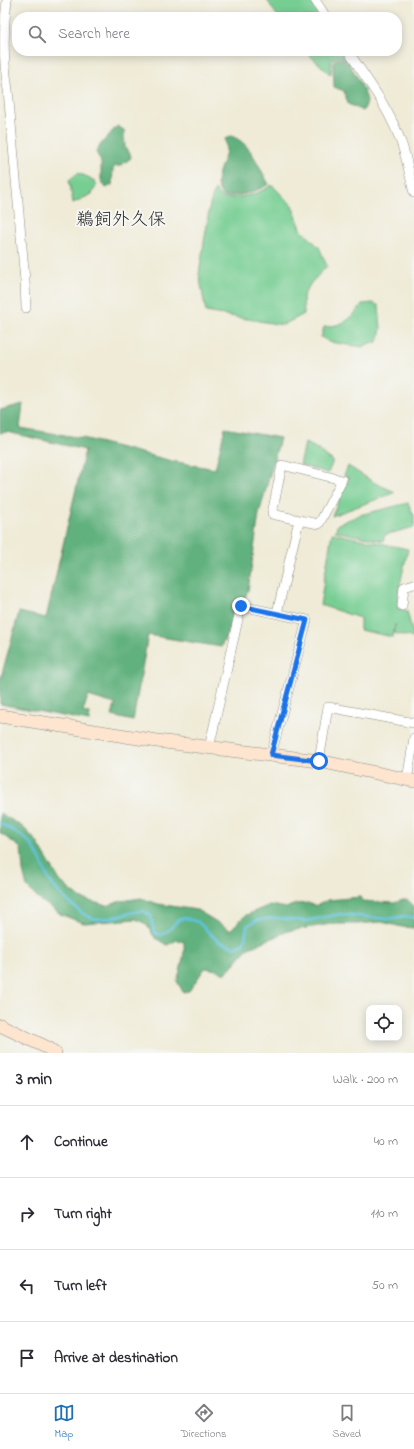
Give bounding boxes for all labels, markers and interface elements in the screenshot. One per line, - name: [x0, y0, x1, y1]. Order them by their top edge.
- search box: [12, 12, 402, 56]
- icon: search: [26, 23, 48, 45]
- text: Search here: [58, 23, 130, 45]
- district label: 鵜飼外久保: [76, 208, 166, 234]
- route end: [232, 597, 250, 615]
- route start: [310, 752, 328, 770]
- map controls: [366, 1005, 402, 1041]
- button: locate: [366, 1005, 402, 1041]
- text: 3 min: [16, 1067, 52, 1092]
- text: Walk · 200 m: [333, 1070, 398, 1089]
- icon: ahead: [16, 1131, 38, 1153]
- text: Continue: [54, 1131, 108, 1153]
- text: 40 m: [374, 1132, 398, 1151]
- icon: right: [16, 1203, 38, 1225]
- text: Turn right: [54, 1203, 112, 1225]
- text: 110 m: [371, 1204, 398, 1223]
- icon: left: [16, 1275, 38, 1297]
- text: Turn left: [54, 1275, 107, 1297]
- text: 50 m: [372, 1276, 398, 1295]
- icon: arrive: [16, 1347, 38, 1369]
- text: Arrive at destination: [54, 1347, 178, 1369]
- tab: Map: [53, 1402, 75, 1442]
- tab: Directions: [181, 1402, 226, 1442]
- tab: Saved: [332, 1402, 361, 1442]

